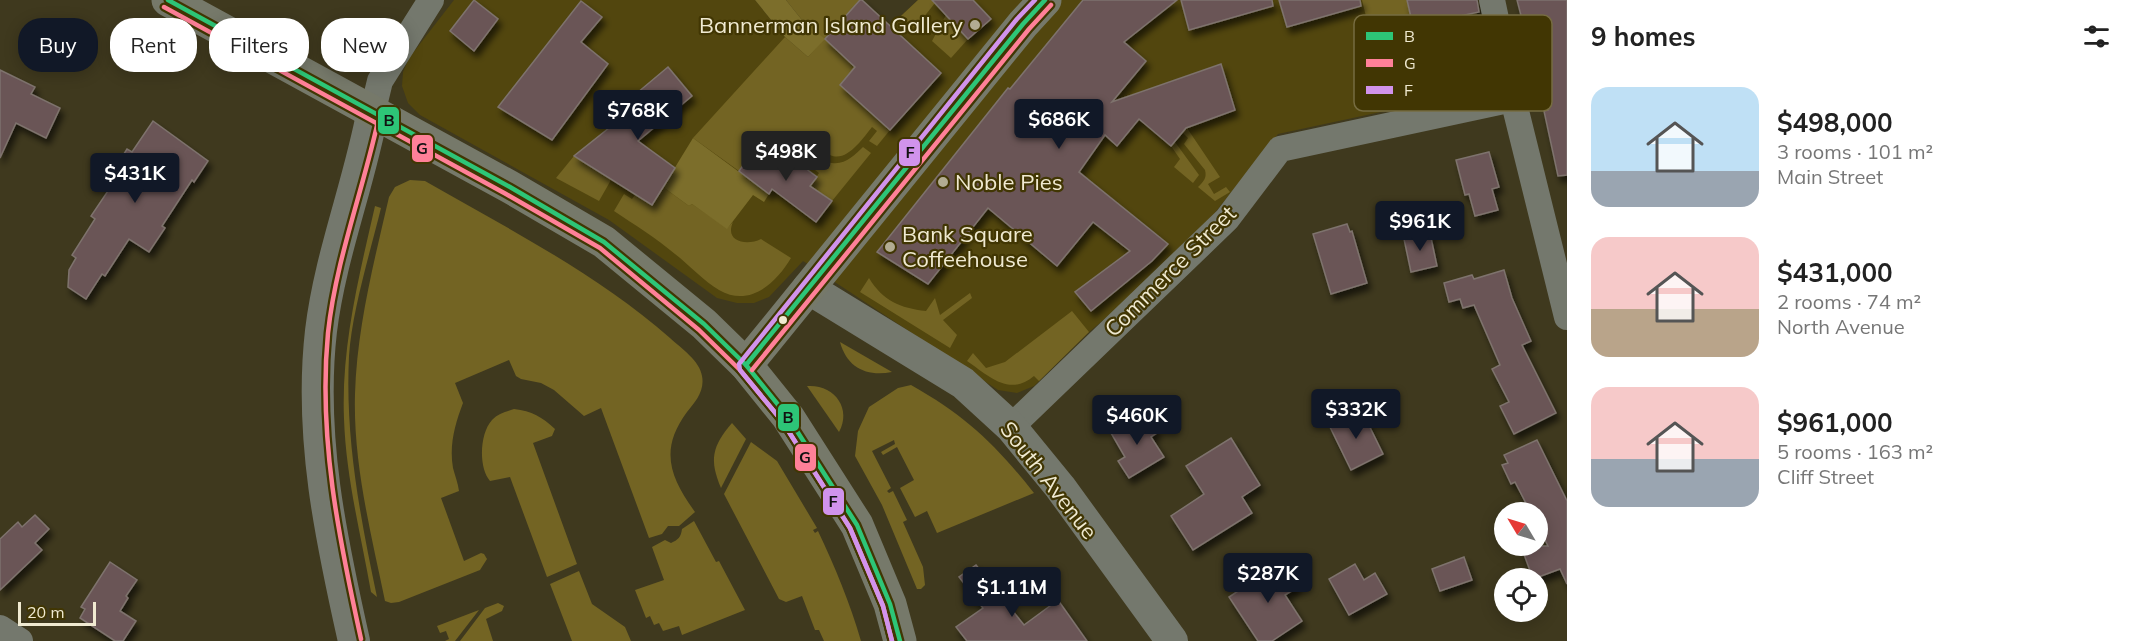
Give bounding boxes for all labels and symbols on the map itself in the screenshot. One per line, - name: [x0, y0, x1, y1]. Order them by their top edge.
- place label: Bannerman Island Gallery: [699, 11, 963, 39]
- legend: [1354, 15, 1552, 111]
- marker: Bannerman Island Gallery: [968, 18, 982, 32]
- text: B: [1404, 26, 1415, 46]
- text: G: [1404, 53, 1416, 73]
- text: F: [1404, 80, 1413, 100]
- pin: $768K: [596, 90, 680, 141]
- pin: $686K: [1017, 99, 1101, 150]
- line badge: B: [377, 106, 400, 135]
- text: B: [383, 110, 395, 130]
- pin: $498K: [744, 131, 828, 182]
- line badge: G: [411, 134, 434, 163]
- text: G: [416, 138, 428, 158]
- line badge: F: [898, 138, 921, 167]
- text: F: [905, 142, 915, 162]
- pin: $431K: [93, 153, 177, 204]
- place label: Noble Pies: [955, 168, 1063, 196]
- marker: Noble Pies: [936, 175, 950, 189]
- street label: Commerce Street: [1098, 199, 1242, 343]
- pin: $961K: [1378, 201, 1462, 252]
- place label: Bank Square Coffeehouse: [902, 220, 1033, 273]
- marker: Bank Square Coffeehouse: [883, 240, 897, 254]
- unlabelled marker: [777, 314, 789, 326]
- pin: $332K: [1314, 389, 1398, 440]
- pin: $460K: [1095, 395, 1179, 446]
- line badge: B: [777, 403, 800, 432]
- text: B: [782, 407, 794, 427]
- street label: South Avenue: [994, 415, 1104, 545]
- line badge: G: [794, 443, 817, 472]
- text: G: [799, 447, 811, 467]
- line badge: F: [822, 487, 845, 516]
- text: F: [828, 491, 838, 511]
- north arrow: [1494, 502, 1548, 556]
- pin: $287K: [1226, 553, 1310, 604]
- pin: $1.11M: [963, 567, 1061, 618]
- scale bar: [18, 599, 96, 626]

